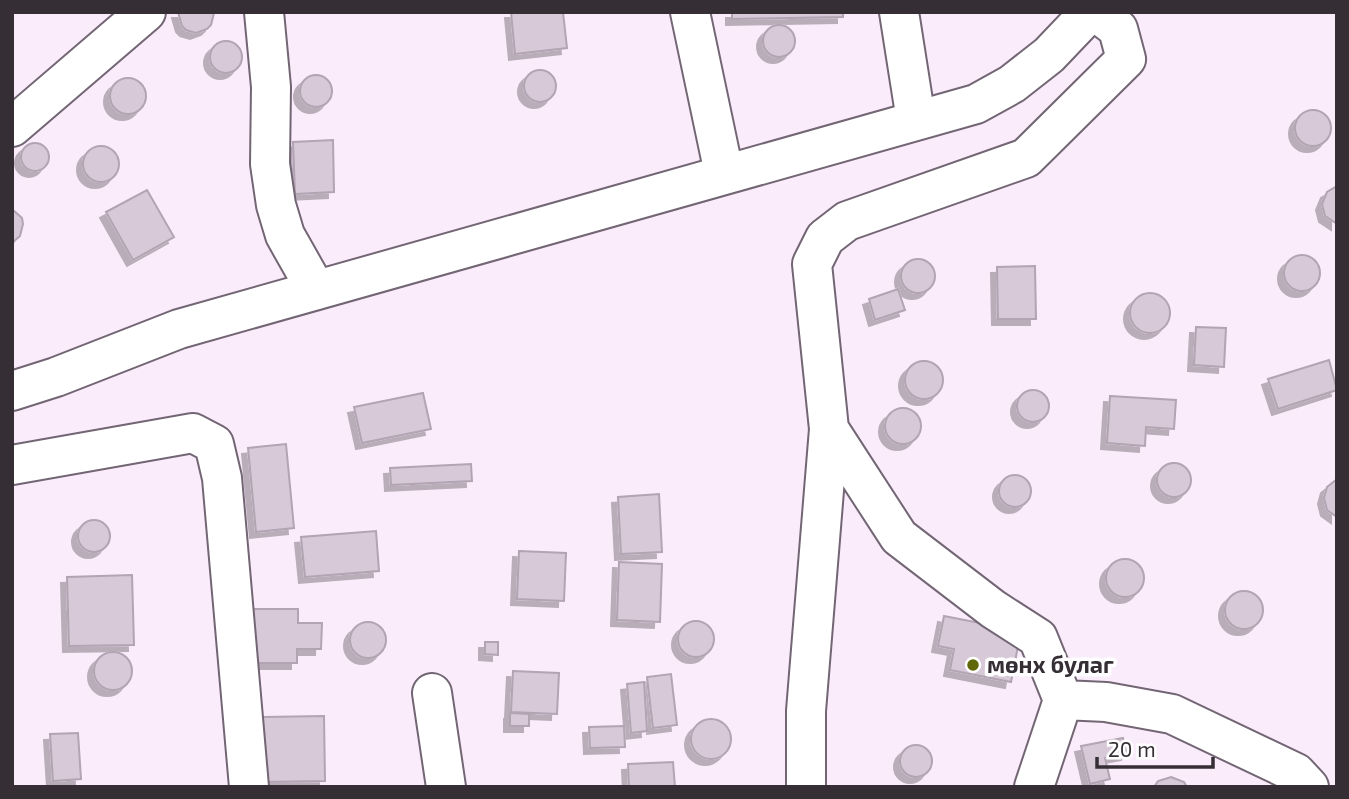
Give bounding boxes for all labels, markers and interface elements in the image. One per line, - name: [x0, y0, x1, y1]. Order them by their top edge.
- place label: мөнх булаг: [987, 650, 1114, 678]
- marker: мөнх булаг: [965, 657, 981, 673]
- scale bar: [1097, 726, 1212, 770]
- text: 20 m: [1108, 736, 1156, 761]

